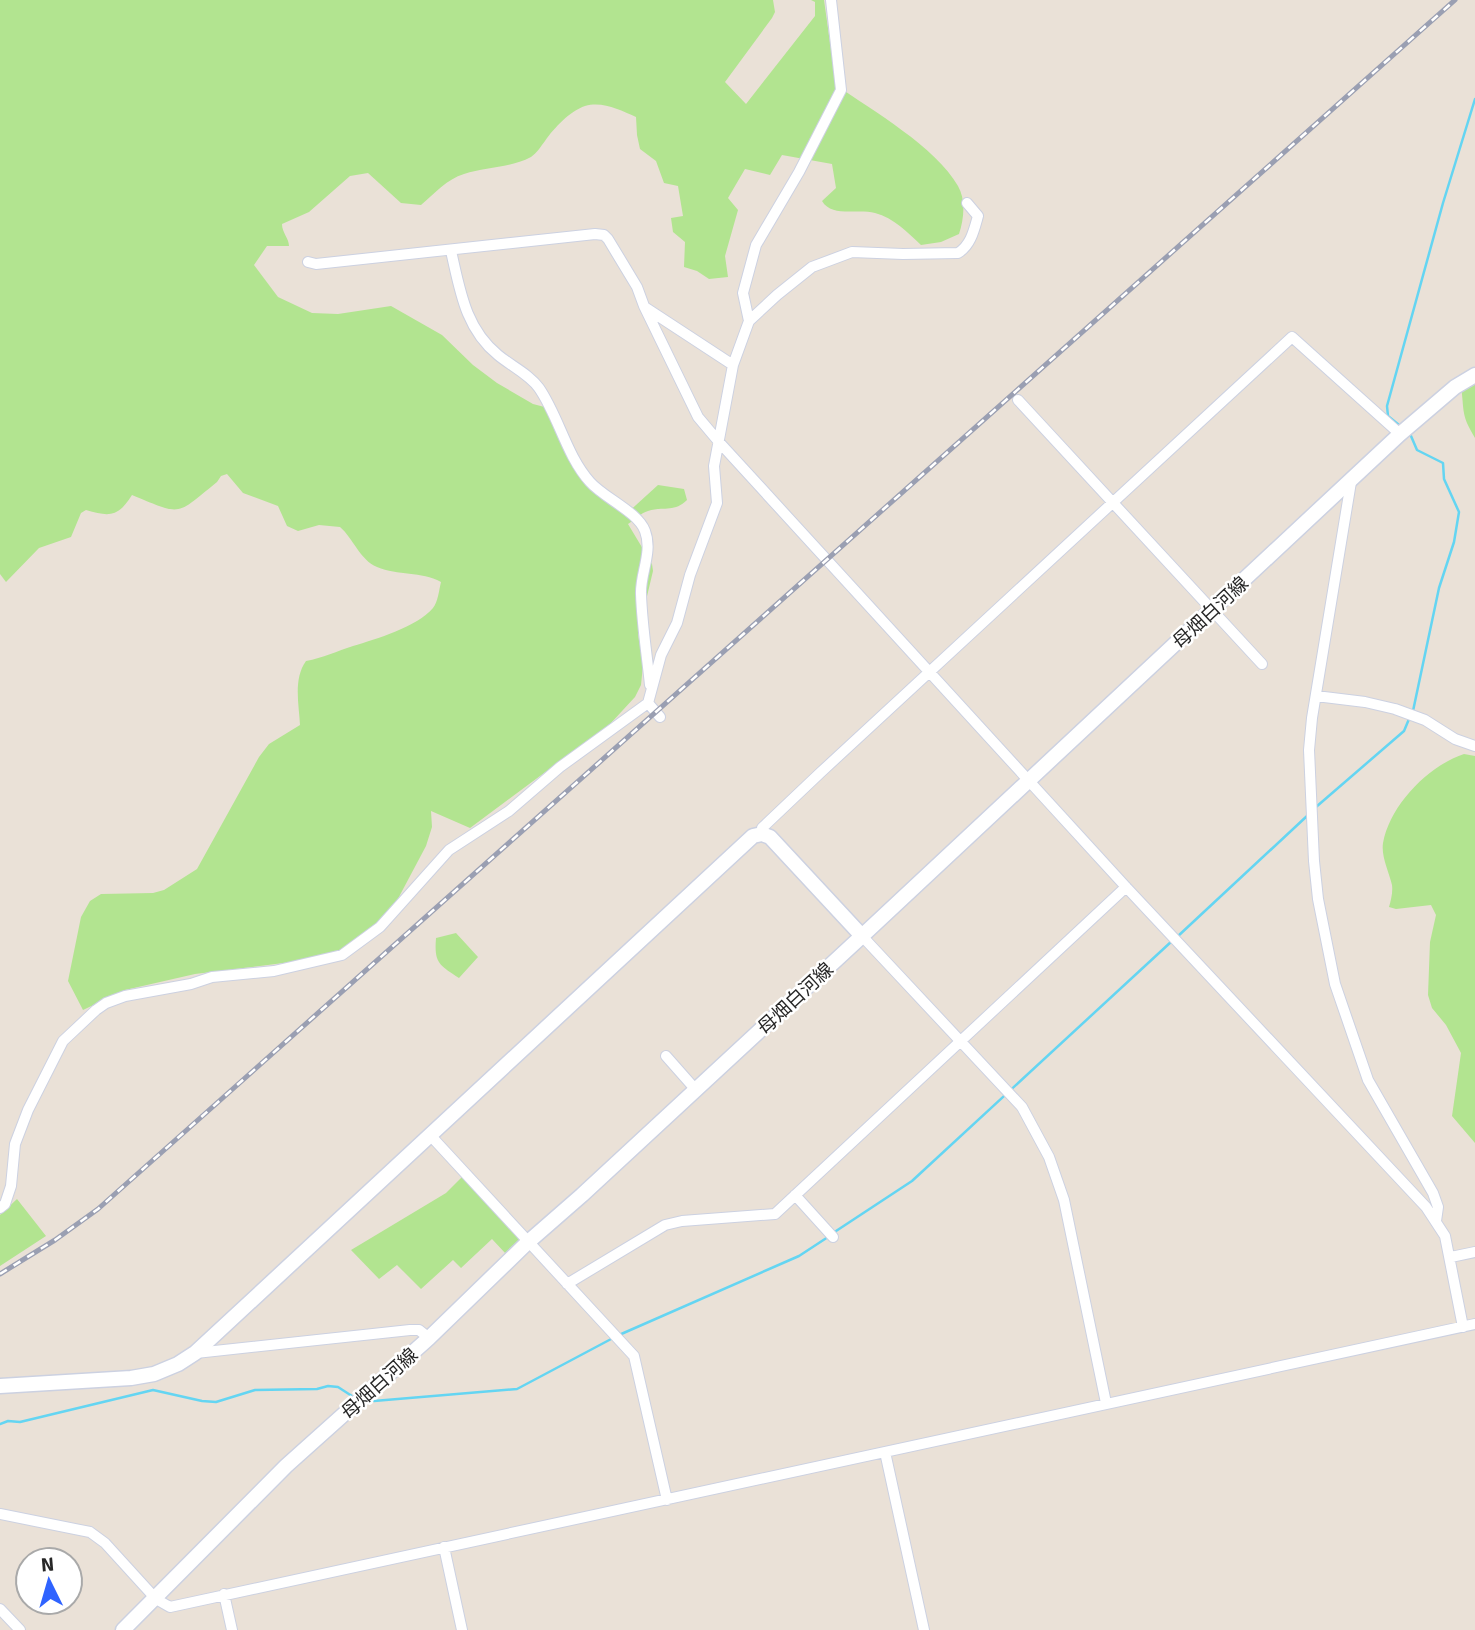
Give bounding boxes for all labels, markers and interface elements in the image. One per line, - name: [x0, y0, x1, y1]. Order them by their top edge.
- street label: 母畑白河線: [1168, 572, 1254, 654]
- street label: 母畑白河線: [753, 958, 839, 1040]
- street label: 母畑白河線: [336, 1343, 423, 1424]
- north arrow: [14, 1546, 84, 1616]
- text: N: [40, 1553, 55, 1578]

